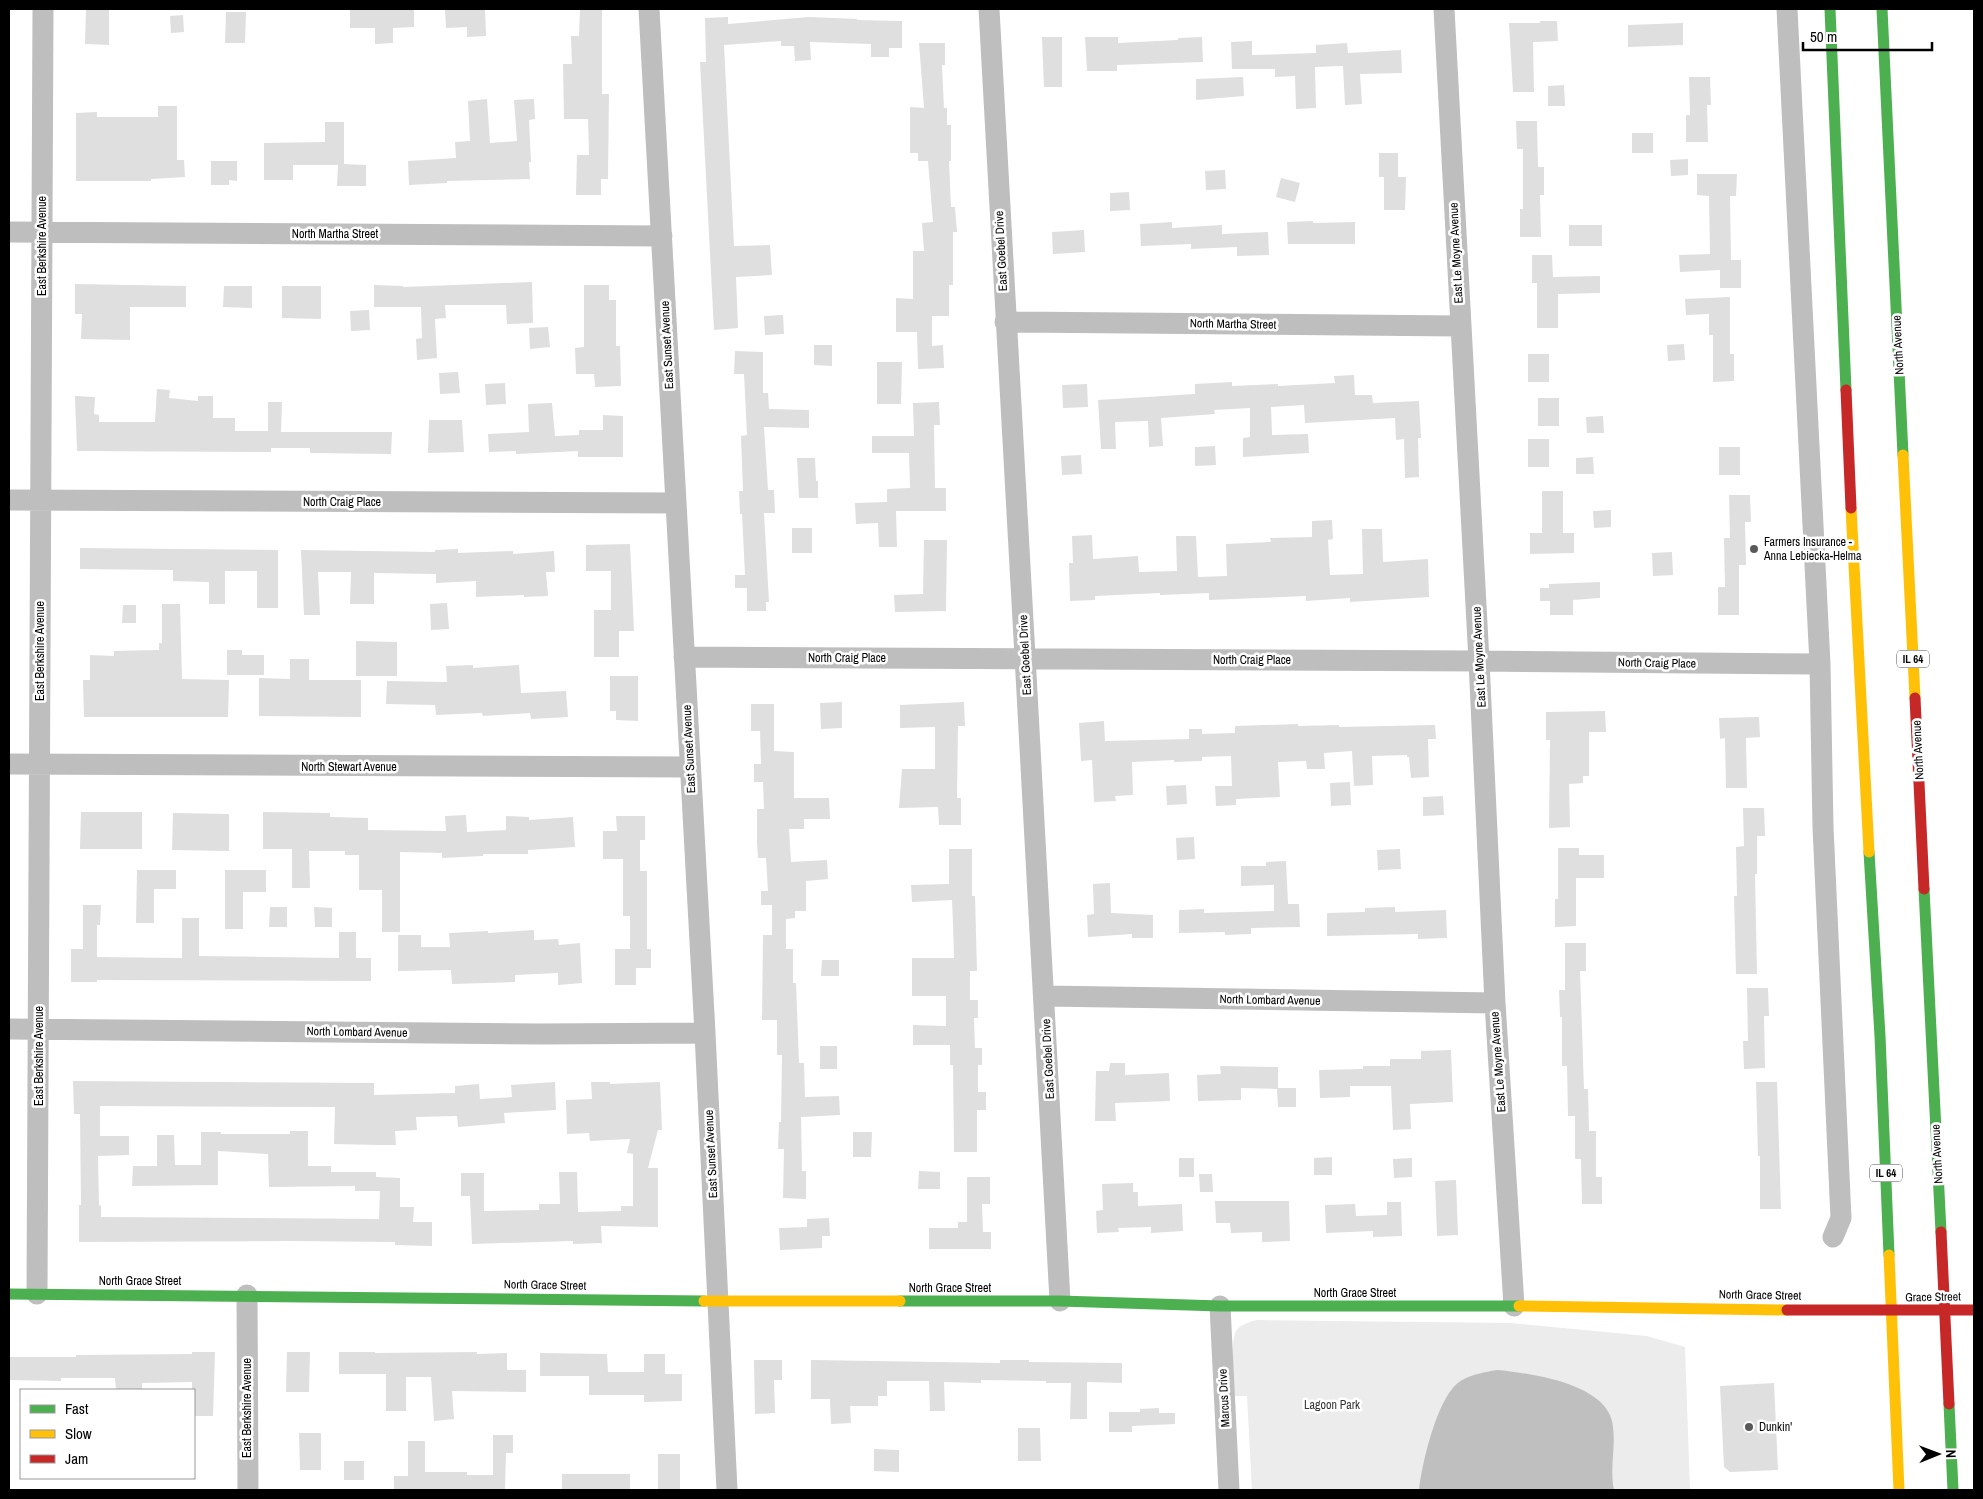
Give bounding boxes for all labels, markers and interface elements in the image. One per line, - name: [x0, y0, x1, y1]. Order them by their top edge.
- scale bar: [1803, 20, 1932, 52]
- text: 50 m: [1810, 26, 1837, 47]
- street label: East Berkshire Avenue: [34, 196, 50, 296]
- street label: East Le Moyne Avenue: [1445, 202, 1467, 304]
- street label: East Goebel Drive: [991, 210, 1011, 292]
- street label: North Martha Street: [292, 226, 378, 242]
- street label: East Sunset Avenue: [657, 300, 677, 390]
- street label: North Martha Street: [1190, 315, 1277, 333]
- street label: North Avenue: [1888, 315, 1908, 375]
- street label: North Craig Place: [303, 494, 381, 510]
- place label: Farmers Insurance - Anna Lebiecka-Helma: [1763, 534, 1862, 564]
- marker: Farmers Insurance - Anna Lebiecka-Helma: [1748, 543, 1760, 555]
- street label: East Berkshire Avenue: [32, 601, 48, 701]
- street label: East Le Moyne Avenue: [1468, 606, 1490, 708]
- street label: East Goebel Drive: [1015, 614, 1035, 696]
- street label: North Craig Place: [808, 650, 886, 666]
- road number: IL 64: [1897, 651, 1929, 668]
- street label: North Craig Place: [1213, 652, 1291, 668]
- street label: North Craig Place: [1618, 654, 1696, 672]
- street label: East Sunset Avenue: [679, 704, 699, 794]
- street label: North Avenue: [1908, 720, 1928, 780]
- street label: North Stewart Avenue: [301, 759, 397, 775]
- street label: North Lombard Avenue: [1219, 991, 1321, 1009]
- street label: East Berkshire Avenue: [31, 1006, 47, 1106]
- street label: East Le Moyne Avenue: [1486, 1011, 1510, 1113]
- street label: East Goebel Drive: [1038, 1018, 1058, 1100]
- street label: North Lombard Avenue: [306, 1023, 408, 1041]
- street label: East Sunset Avenue: [701, 1109, 721, 1199]
- street label: North Avenue: [1927, 1124, 1947, 1184]
- road number: IL 64: [1870, 1164, 1902, 1182]
- street label: North Grace Street: [99, 1273, 182, 1289]
- street label: North Grace Street: [504, 1276, 587, 1294]
- street label: North Grace Street: [909, 1280, 992, 1296]
- street label: North Grace Street: [1314, 1285, 1397, 1301]
- street label: North Grace Street: [1719, 1286, 1802, 1304]
- street label: Grace Street: [1905, 1289, 1961, 1305]
- street label: East Berkshire Avenue: [239, 1358, 255, 1458]
- street label: Marcus Drive: [1214, 1368, 1234, 1428]
- legend: [20, 1389, 195, 1479]
- park label: Lagoon Park: [1304, 1397, 1360, 1413]
- text: Fast: [65, 1398, 89, 1419]
- place label: Dunkin': [1759, 1419, 1792, 1435]
- marker: Dunkin': [1743, 1421, 1755, 1433]
- text: Slow: [65, 1423, 92, 1444]
- north arrow: [1913, 1429, 1963, 1479]
- text: Jam: [65, 1448, 88, 1469]
- text: N: [1942, 1449, 1960, 1458]

